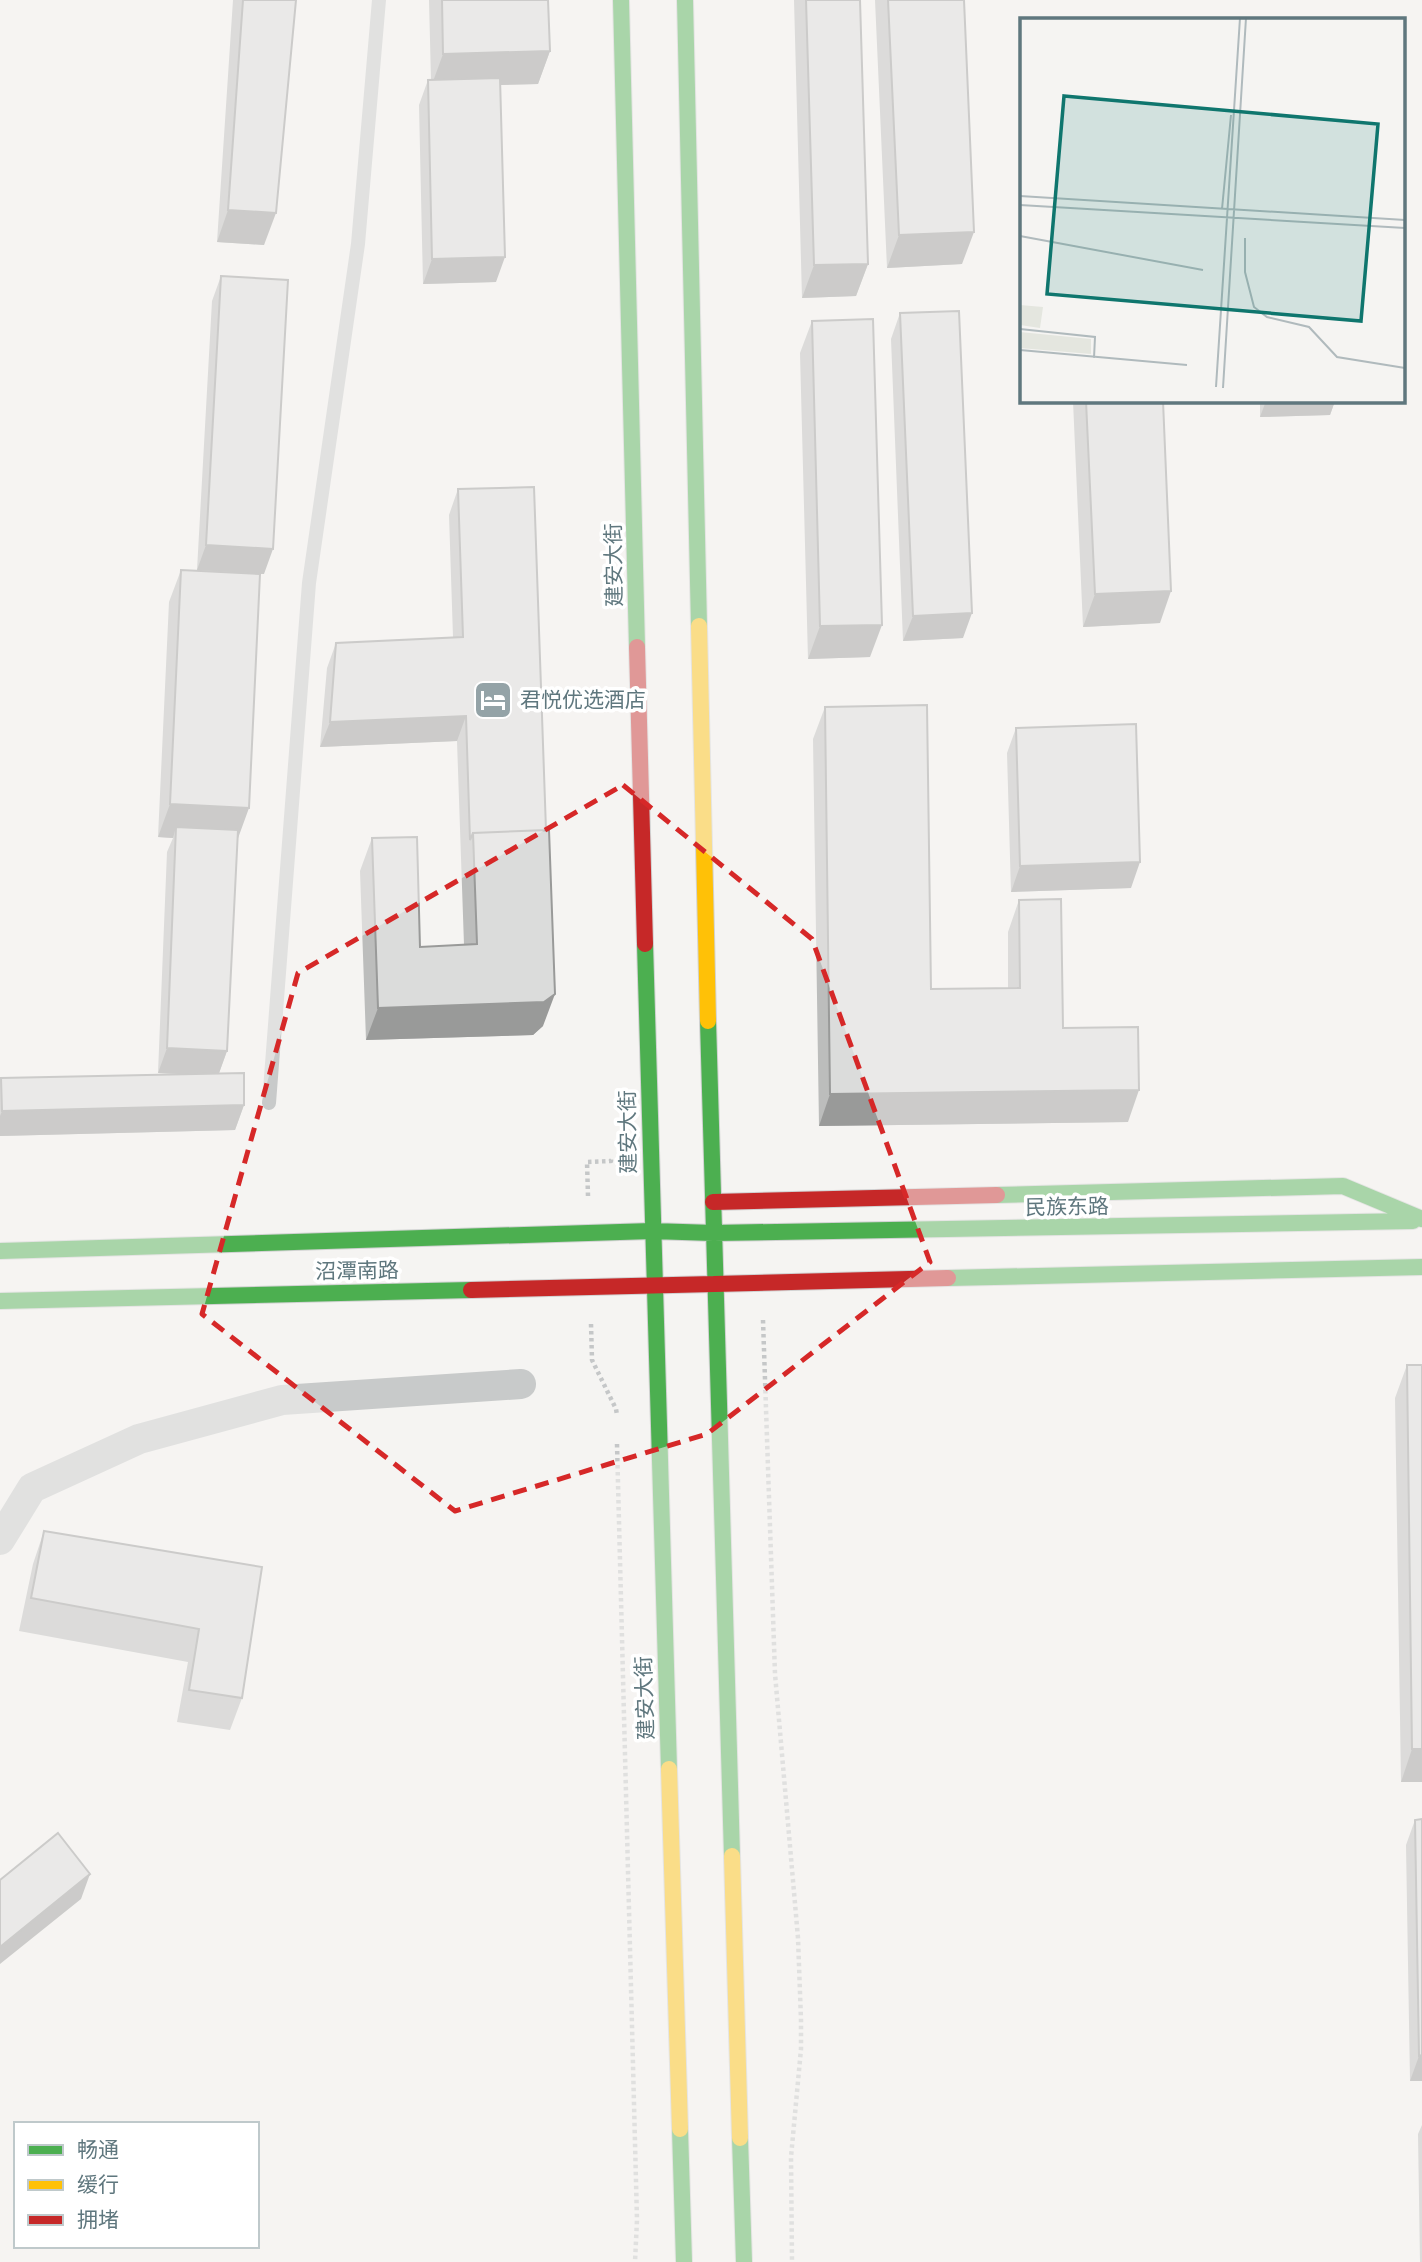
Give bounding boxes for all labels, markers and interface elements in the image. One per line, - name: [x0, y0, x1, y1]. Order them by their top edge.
- inset map: [1020, 18, 1404, 402]
- street label: 建安大街: [598, 523, 630, 607]
- hotel icon: 君悦优选酒店: [472, 679, 514, 721]
- place label: 君悦优选酒店: [520, 685, 646, 715]
- street label: 建安大街: [612, 1090, 644, 1174]
- street label: 民族东路: [1025, 1191, 1109, 1223]
- street label: 沼潭南路: [315, 1255, 399, 1287]
- street label: 建安大街: [629, 1656, 661, 1740]
- legend: [14, 2122, 259, 2248]
- text: 畅通: [77, 2135, 119, 2165]
- text: 缓行: [77, 2170, 119, 2200]
- text: 拥堵: [77, 2205, 119, 2235]

